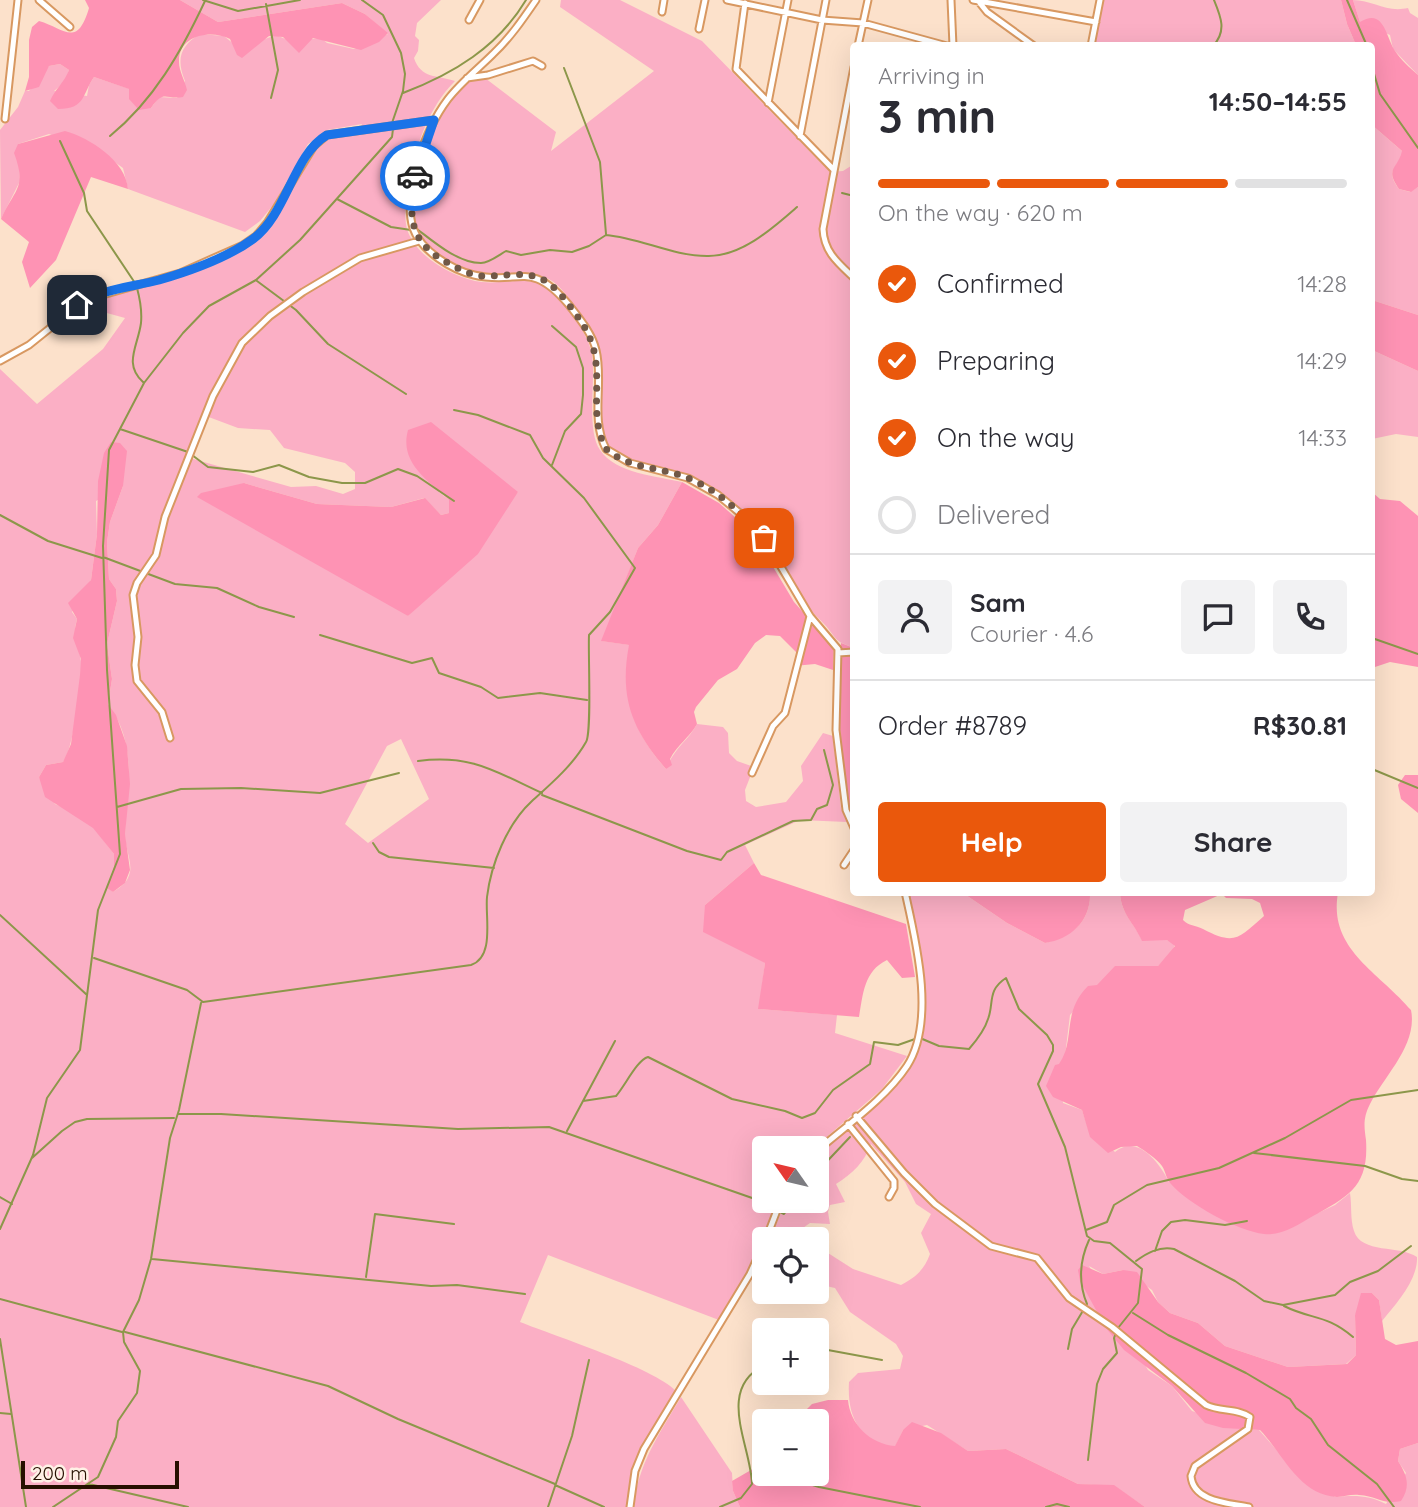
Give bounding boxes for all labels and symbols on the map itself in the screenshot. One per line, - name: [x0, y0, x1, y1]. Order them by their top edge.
- courier: [380, 141, 450, 211]
- pin: [47, 275, 107, 335]
- pin: [734, 508, 794, 568]
- north arrow: [752, 1136, 830, 1213]
- scale bar: [21, 1458, 178, 1490]

